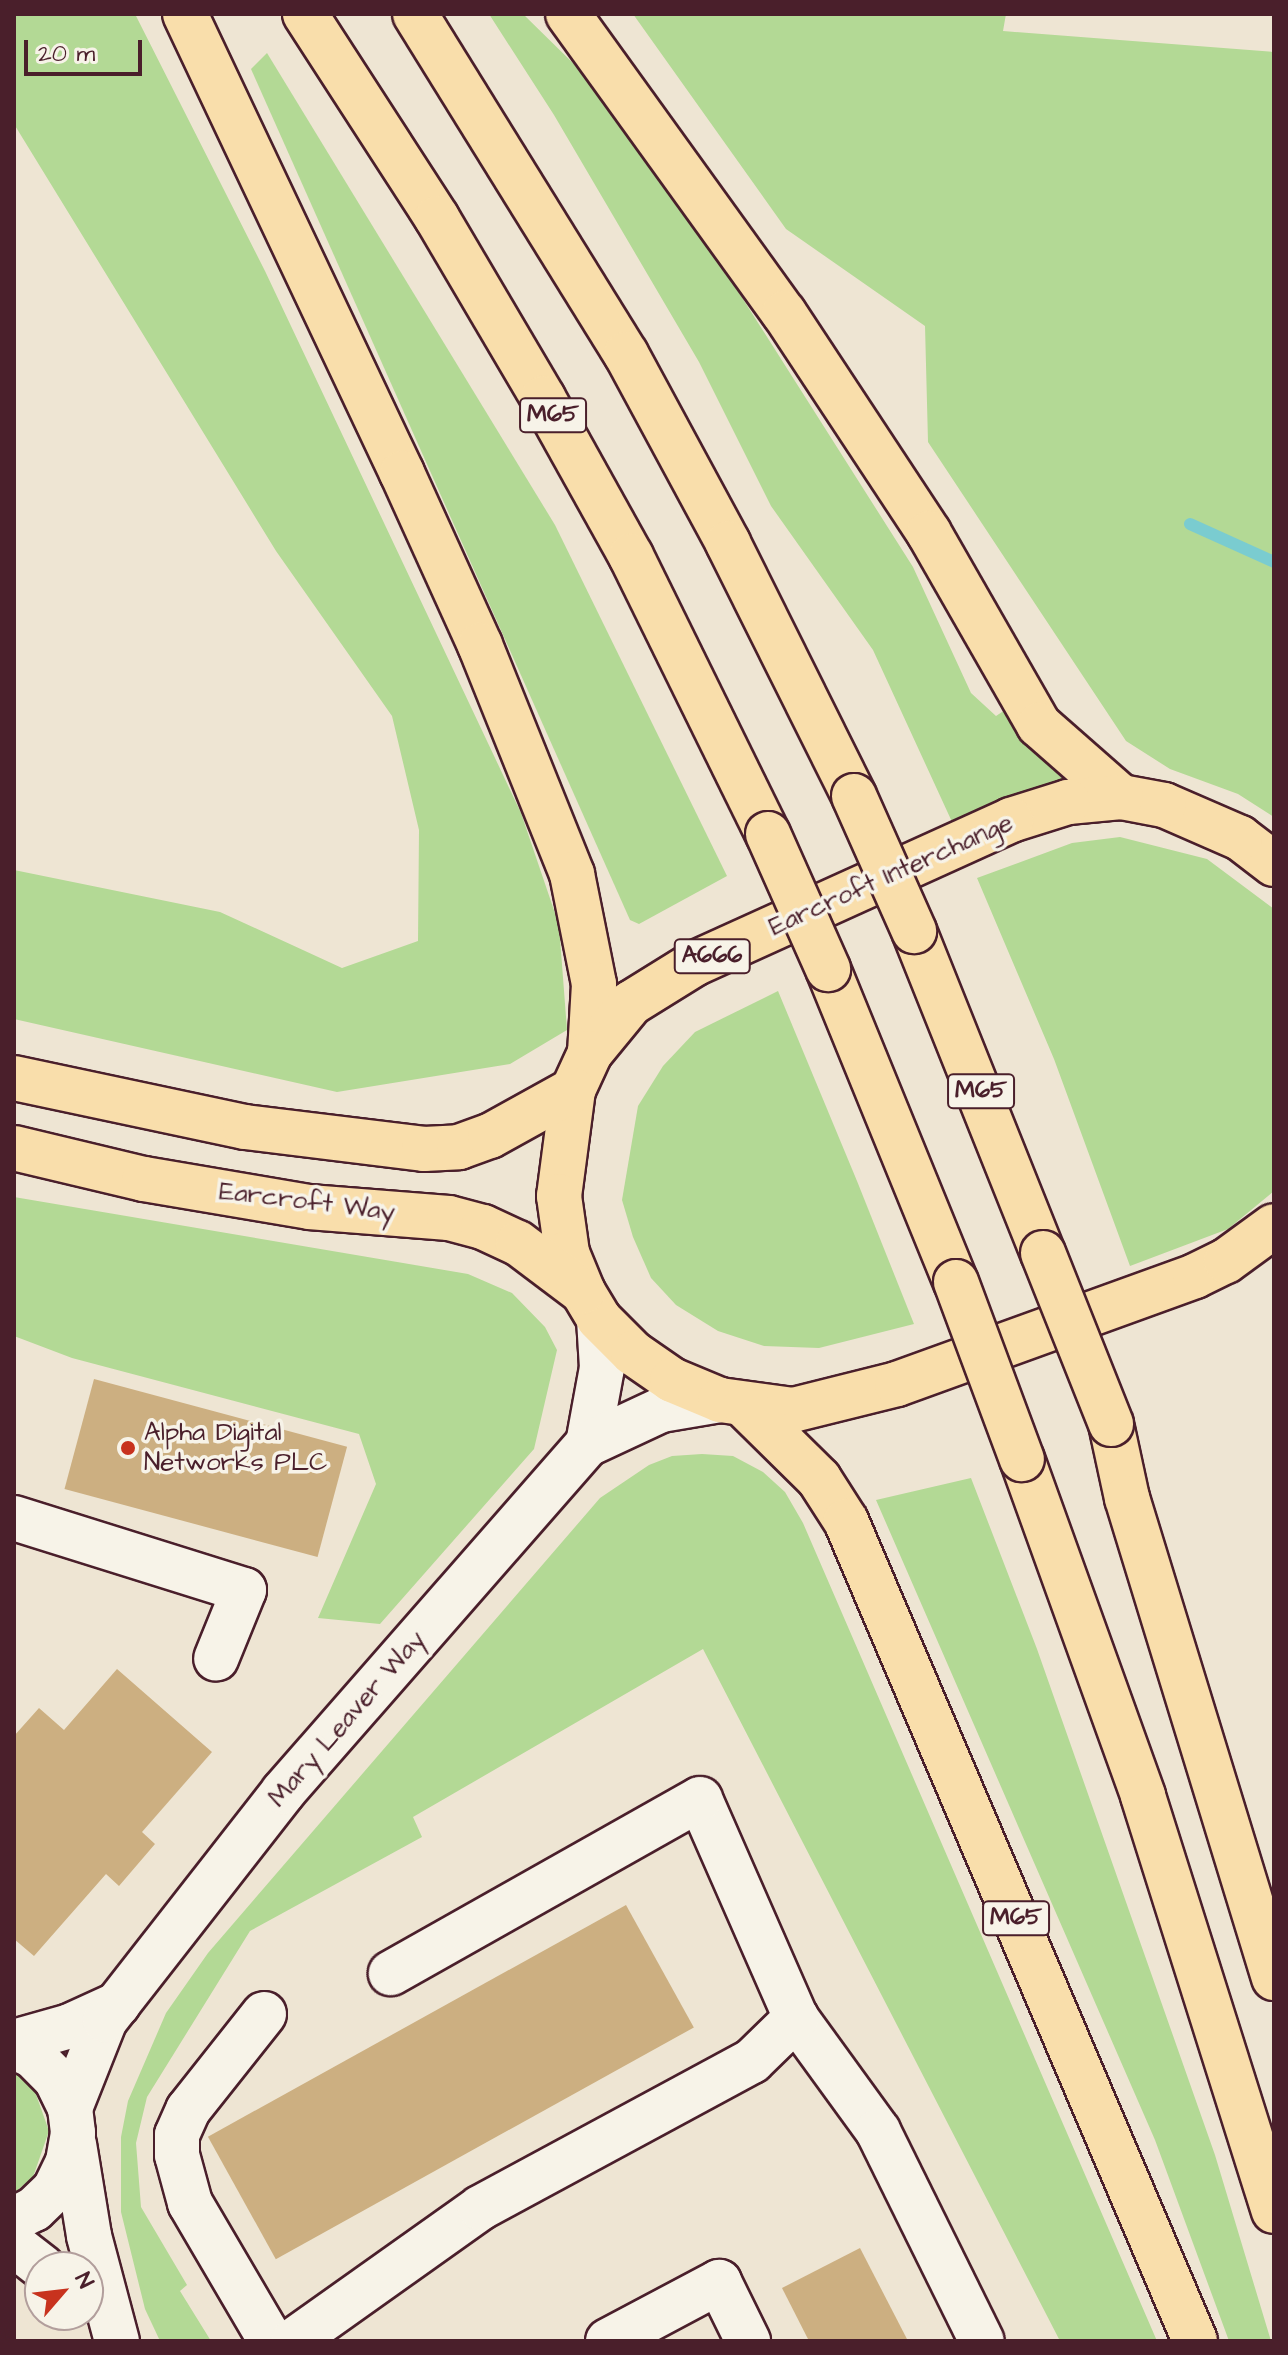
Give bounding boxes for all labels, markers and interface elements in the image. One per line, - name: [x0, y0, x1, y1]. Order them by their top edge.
- scale bar: [28, 24, 146, 74]
- text: 20 m: [38, 37, 95, 71]
- road number: M65: [519, 395, 587, 435]
- street label: Earcroft Interchange: [764, 807, 1018, 943]
- road number: A666: [672, 936, 752, 976]
- road number: M65: [947, 1071, 1015, 1111]
- street label: Earcroft Way: [217, 1176, 397, 1228]
- place label: Alpha Digital Networks PLC: [144, 1417, 327, 1478]
- marker: Alpha Digital Networks PLC: [119, 1439, 137, 1457]
- street label: Mary Leaver Way: [262, 1624, 432, 1814]
- road number: M65: [982, 1898, 1050, 1938]
- north arrow: [24, 2251, 104, 2331]
- text: N: [67, 2267, 101, 2294]

